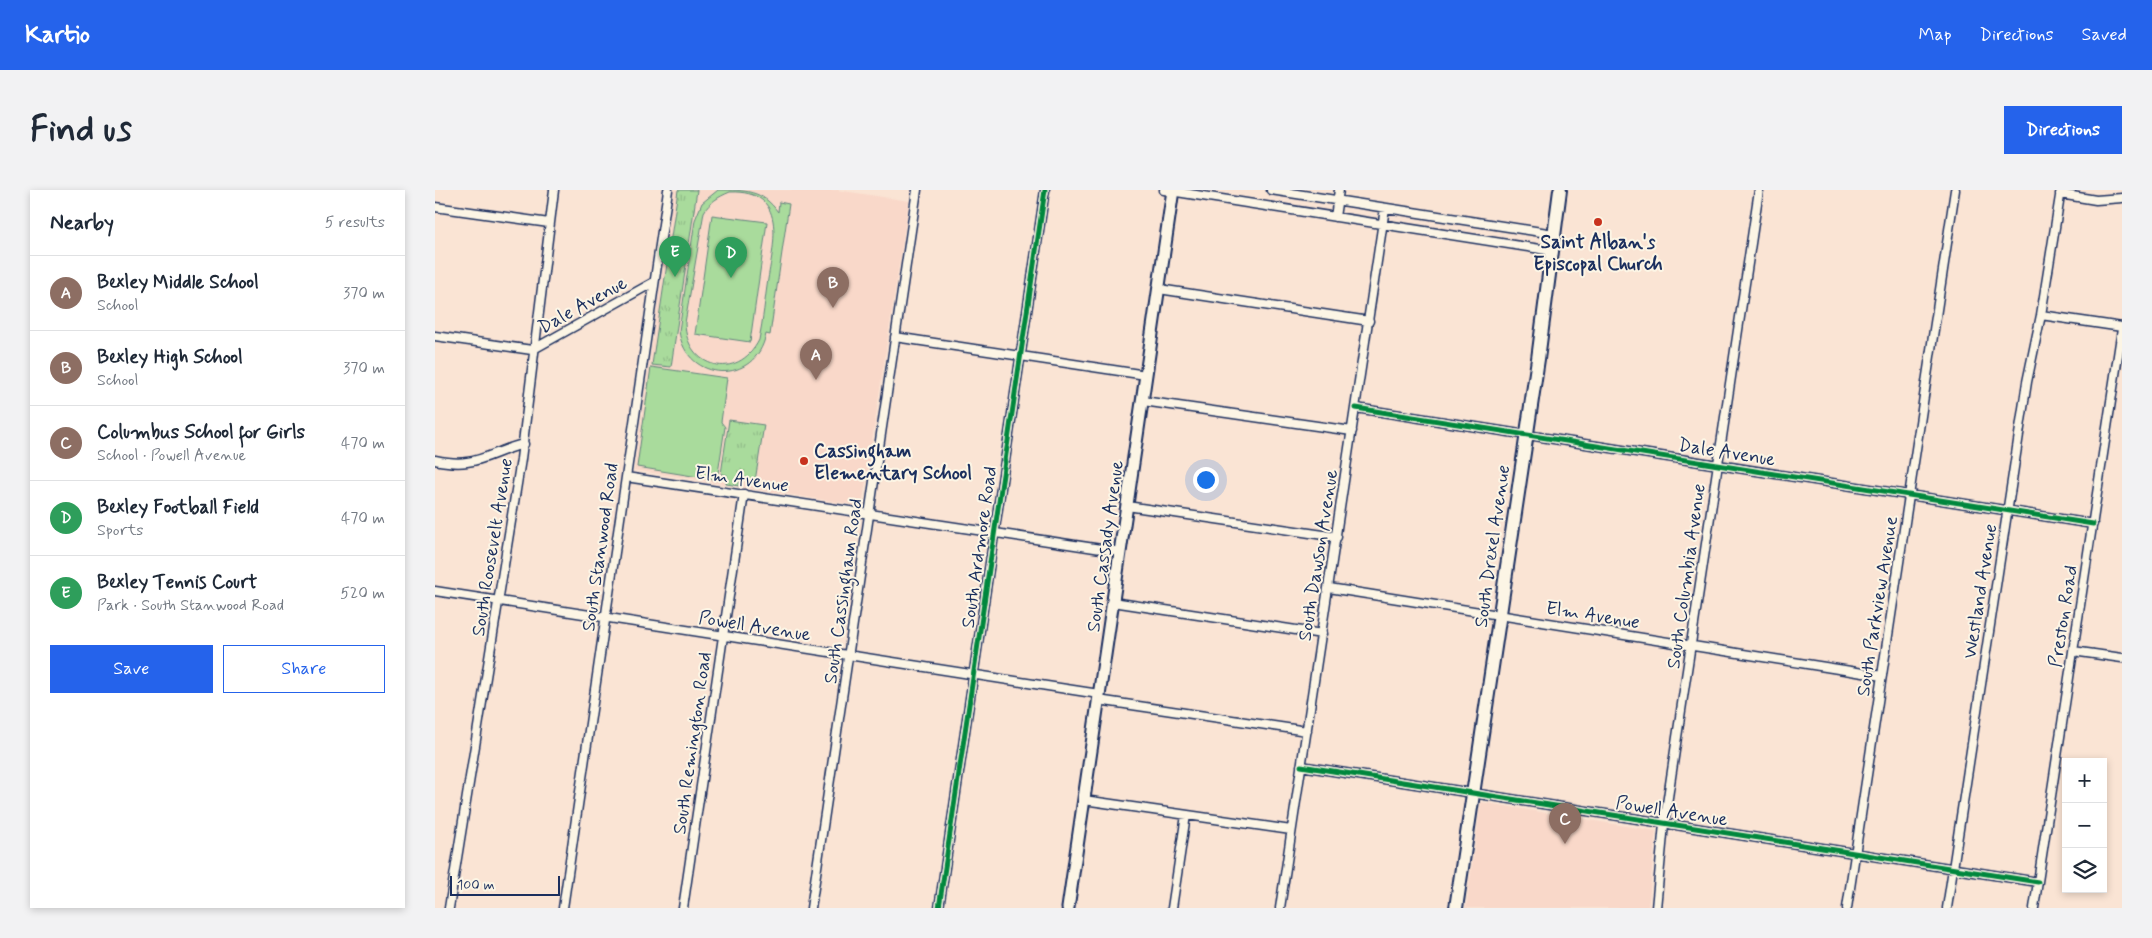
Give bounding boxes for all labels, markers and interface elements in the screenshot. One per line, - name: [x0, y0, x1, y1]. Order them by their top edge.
- text: Kartio: [25, 20, 90, 51]
- text: Map: [1919, 23, 1952, 47]
- text: Directions: [1980, 23, 2054, 47]
- text: Saved: [2082, 23, 2127, 47]
- button: Directions: [2004, 106, 2122, 154]
- text: Find us: [30, 107, 132, 153]
- text: Nearby: [50, 209, 114, 237]
- text: 5 results: [325, 212, 385, 233]
- marker: Saint Alban's Episcopal Church: [1592, 216, 1604, 228]
- place label: Saint Alban's Episcopal Church: [1533, 230, 1663, 277]
- pin: E: [659, 236, 691, 277]
- pin: D: [715, 237, 747, 278]
- pin: B: [817, 267, 849, 308]
- text: Bexley Middle School: [97, 270, 259, 295]
- street label: Dale Avenue: [534, 271, 632, 340]
- text: A: [61, 283, 71, 304]
- text: 370 m: [343, 283, 385, 304]
- text: School: [97, 295, 138, 316]
- pin: A: [800, 339, 832, 380]
- text: Bexley High School: [97, 345, 243, 370]
- text: B: [61, 358, 71, 379]
- text: 370 m: [343, 358, 385, 379]
- text: School: [97, 370, 138, 391]
- text: Columbus School for Girls: [97, 420, 305, 445]
- street label: Dale Avenue: [1676, 432, 1777, 473]
- text: C: [60, 433, 72, 454]
- text: 470 m: [341, 433, 385, 454]
- place label: Cassingham Elementary School: [814, 439, 972, 486]
- text: School · Powell Avenue: [97, 445, 246, 466]
- marker: Cassingham Elementary School: [798, 455, 810, 467]
- street label: South Roosevelt Avenue: [466, 456, 519, 638]
- street label: South Cassady Avenue: [1081, 459, 1130, 634]
- street label: South Stanwood Road: [576, 461, 625, 633]
- street label: Elm Avenue: [693, 461, 790, 498]
- street label: South Drexel Avenue: [1469, 463, 1516, 629]
- street label: South Ardmore Road: [956, 465, 1003, 630]
- your location: [1193, 467, 1219, 493]
- street label: South Dawson Avenue: [1293, 468, 1344, 643]
- street label: South Columbia Avenue: [1661, 482, 1712, 670]
- text: Bexley Football Field: [97, 495, 259, 520]
- street label: South Cassingham Road: [818, 497, 872, 686]
- text: D: [60, 508, 72, 529]
- text: 470 m: [341, 508, 385, 529]
- street label: South Parkview Avenue: [1851, 514, 1904, 698]
- text: Sports: [97, 520, 143, 541]
- street label: Westland Avenue: [1957, 522, 2003, 661]
- street label: Preston Road: [2043, 563, 2084, 669]
- text: Bexley Tennis Court: [97, 570, 257, 595]
- text: E: [61, 583, 71, 604]
- text: 520 m: [340, 583, 385, 604]
- text: Park · South Stanwood Road: [97, 595, 284, 616]
- street label: Elm Avenue: [1544, 596, 1641, 635]
- street label: Powell Avenue: [697, 605, 813, 648]
- button: Save: [50, 645, 213, 693]
- button: Share: [223, 645, 385, 693]
- street label: South Remington Road: [667, 650, 719, 836]
- map controls: [2062, 758, 2107, 893]
- button: +: [2062, 758, 2107, 803]
- street label: Powell Avenue: [1614, 790, 1730, 833]
- pin: C: [1549, 803, 1581, 844]
- button: −: [2062, 803, 2107, 848]
- button: layers: [2062, 848, 2107, 893]
- scale bar: [450, 873, 560, 896]
- text: 100 m: [457, 876, 495, 894]

